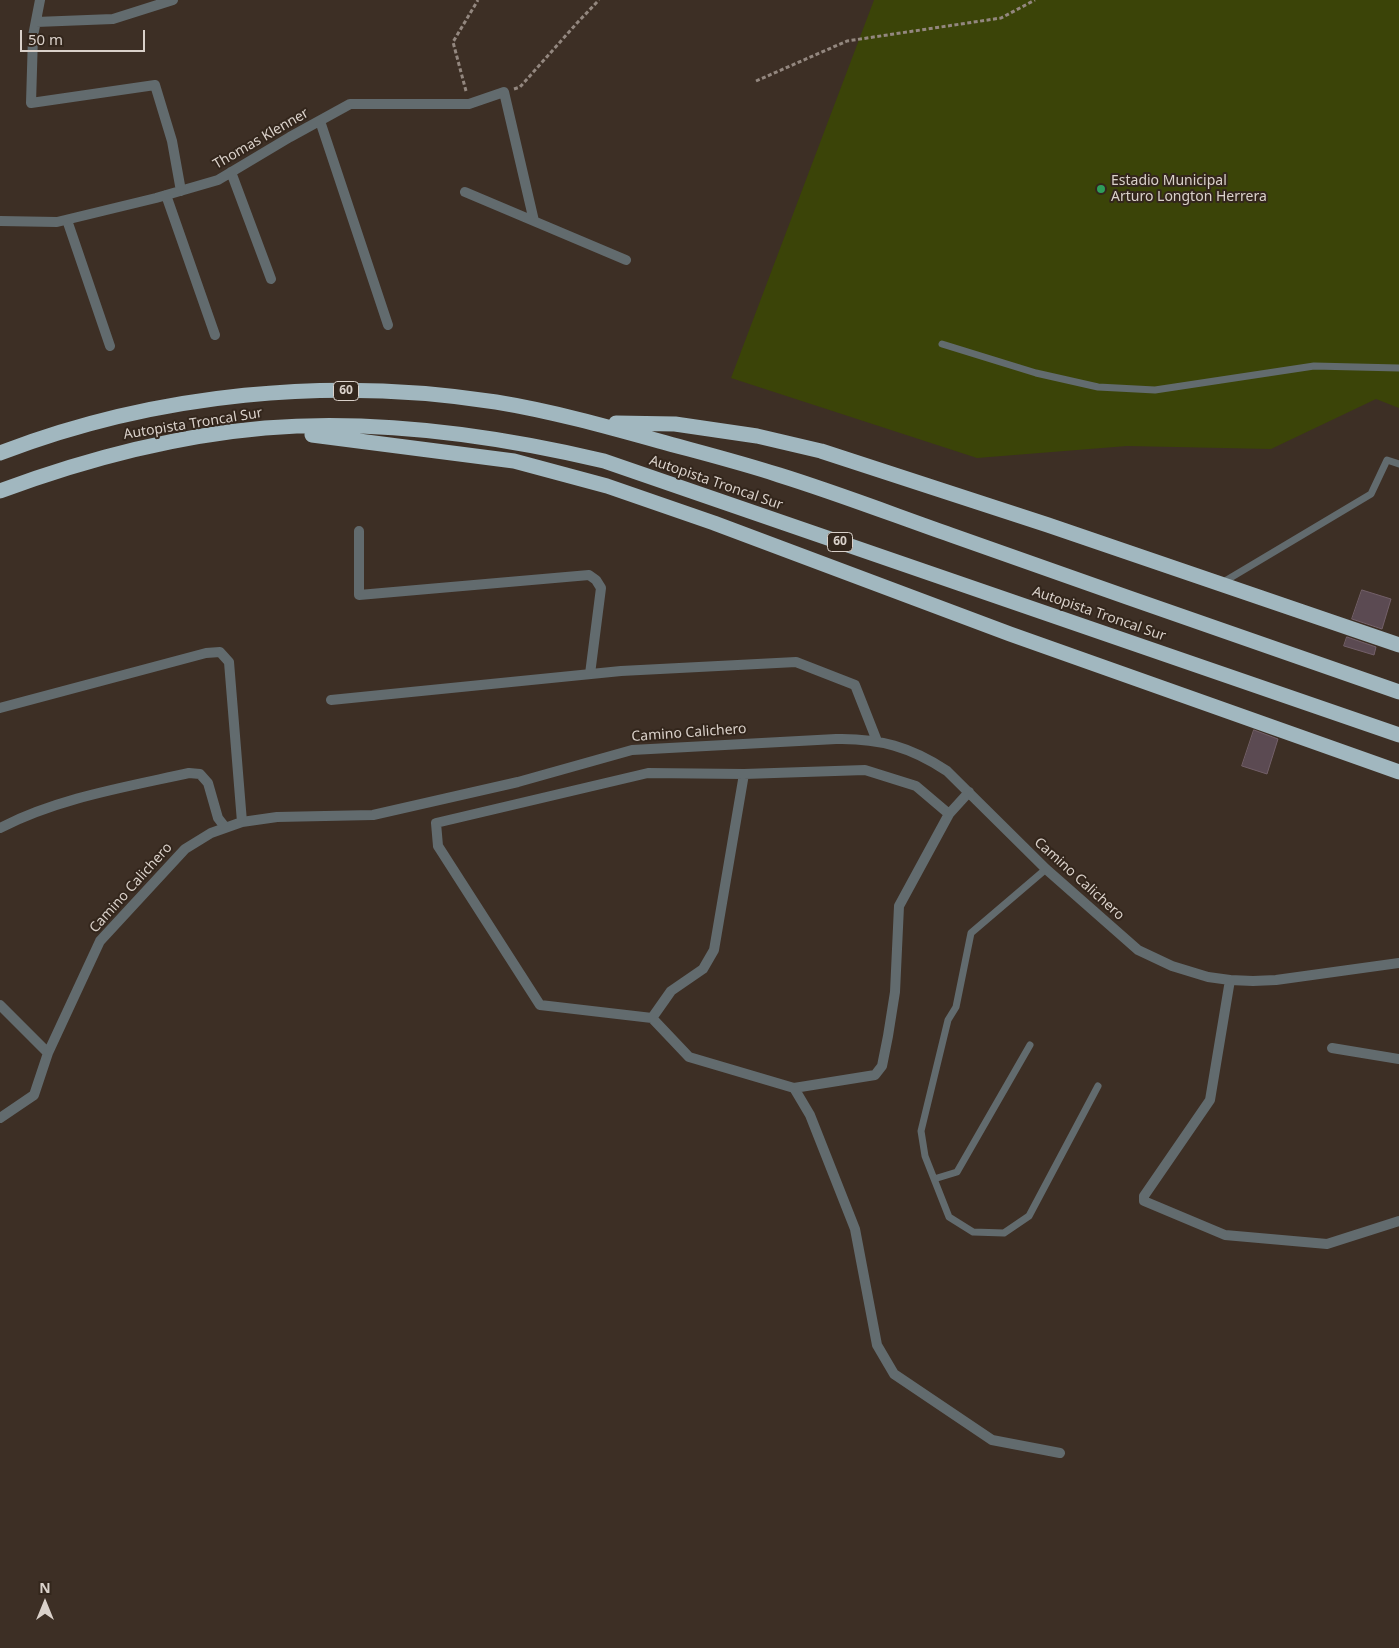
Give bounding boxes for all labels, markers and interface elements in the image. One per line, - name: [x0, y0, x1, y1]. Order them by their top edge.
- scale bar: [22, 20, 148, 52]
- text: 50 m: [28, 29, 63, 49]
- street label: Thomas Klenner: [210, 105, 312, 173]
- place label: Estadio Municipal Arturo Longton Herrera: [1111, 173, 1267, 206]
- marker: Estadio Municipal Arturo Longton Herrera: [1095, 183, 1107, 195]
- road number: 60: [334, 382, 358, 401]
- street label: Autopista Troncal Sur: [122, 405, 264, 443]
- street label: Autopista Troncal Sur: [647, 452, 785, 514]
- road number: 60: [828, 532, 852, 552]
- street label: Autopista Troncal Sur: [1030, 583, 1168, 645]
- street label: Camino Calichero: [631, 721, 747, 745]
- street label: Camino Calichero: [1031, 834, 1127, 924]
- street label: Camino Calichero: [86, 840, 176, 936]
- north arrow: [20, 1578, 70, 1628]
- text: N: [39, 1578, 51, 1597]

